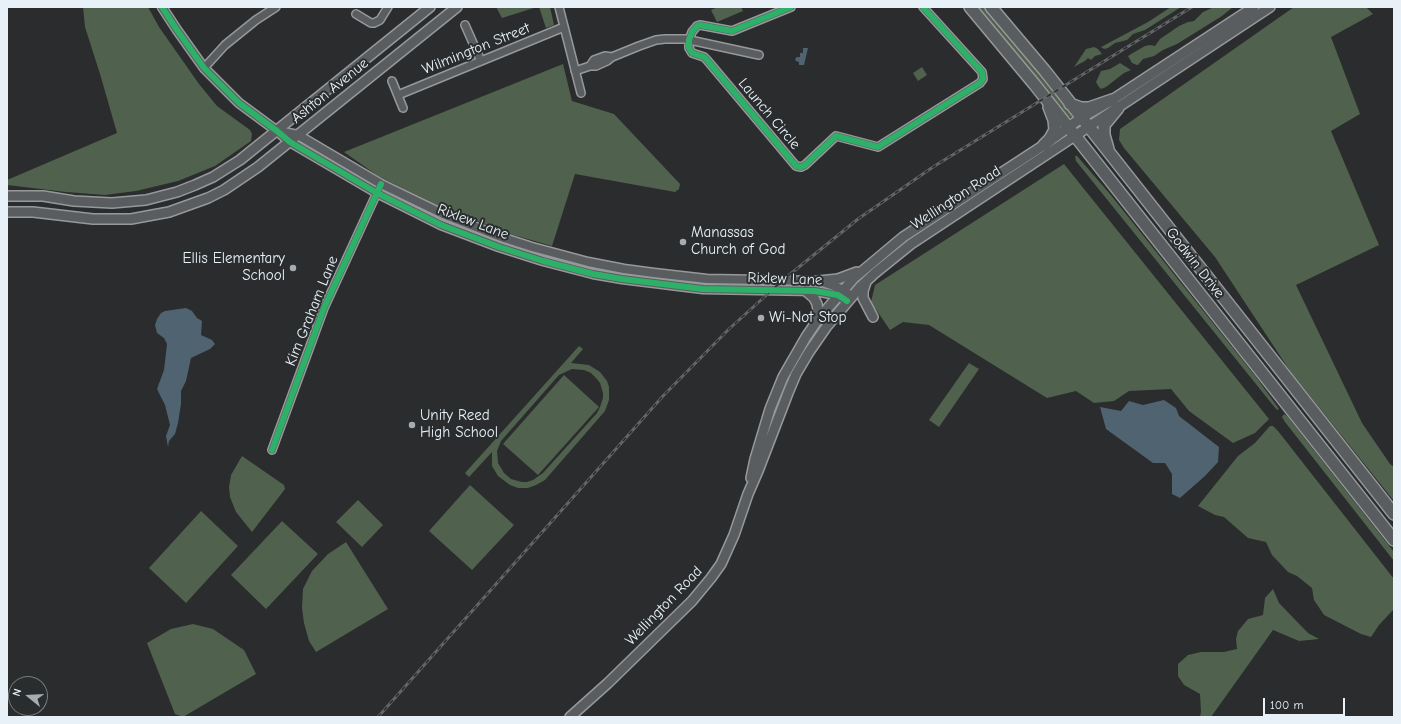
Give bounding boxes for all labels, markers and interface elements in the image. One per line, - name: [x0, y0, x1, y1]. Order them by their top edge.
- street label: Wilmington Street: [420, 19, 532, 79]
- street label: Ashton Avenue: [288, 55, 372, 127]
- street label: Launch Circle: [734, 75, 804, 153]
- street label: Wellington Road: [908, 162, 1004, 234]
- street label: Rixlew Lane: [435, 200, 511, 244]
- place label: Manassas Church of God: [691, 224, 785, 259]
- street label: Godwin Drive: [1162, 224, 1228, 302]
- marker: Manassas Church of God: [678, 237, 688, 247]
- place label: Ellis Elementary School: [182, 250, 285, 285]
- street label: Kim Graham Lane: [282, 253, 342, 369]
- marker: Ellis Elementary School: [288, 263, 298, 273]
- street label: Rixlew Lane: [747, 269, 823, 289]
- place label: Wi-Not Stop: [769, 309, 846, 327]
- marker: Wi-Not Stop: [756, 313, 766, 323]
- place label: Unity Reed High School: [420, 407, 498, 442]
- marker: Unity Reed High School: [407, 420, 417, 430]
- street label: Wellington Road: [622, 563, 706, 649]
- north arrow: [8, 676, 48, 716]
- text: N: [10, 687, 24, 698]
- scale bar: [1265, 690, 1347, 716]
- text: 100 m: [1270, 698, 1303, 712]

